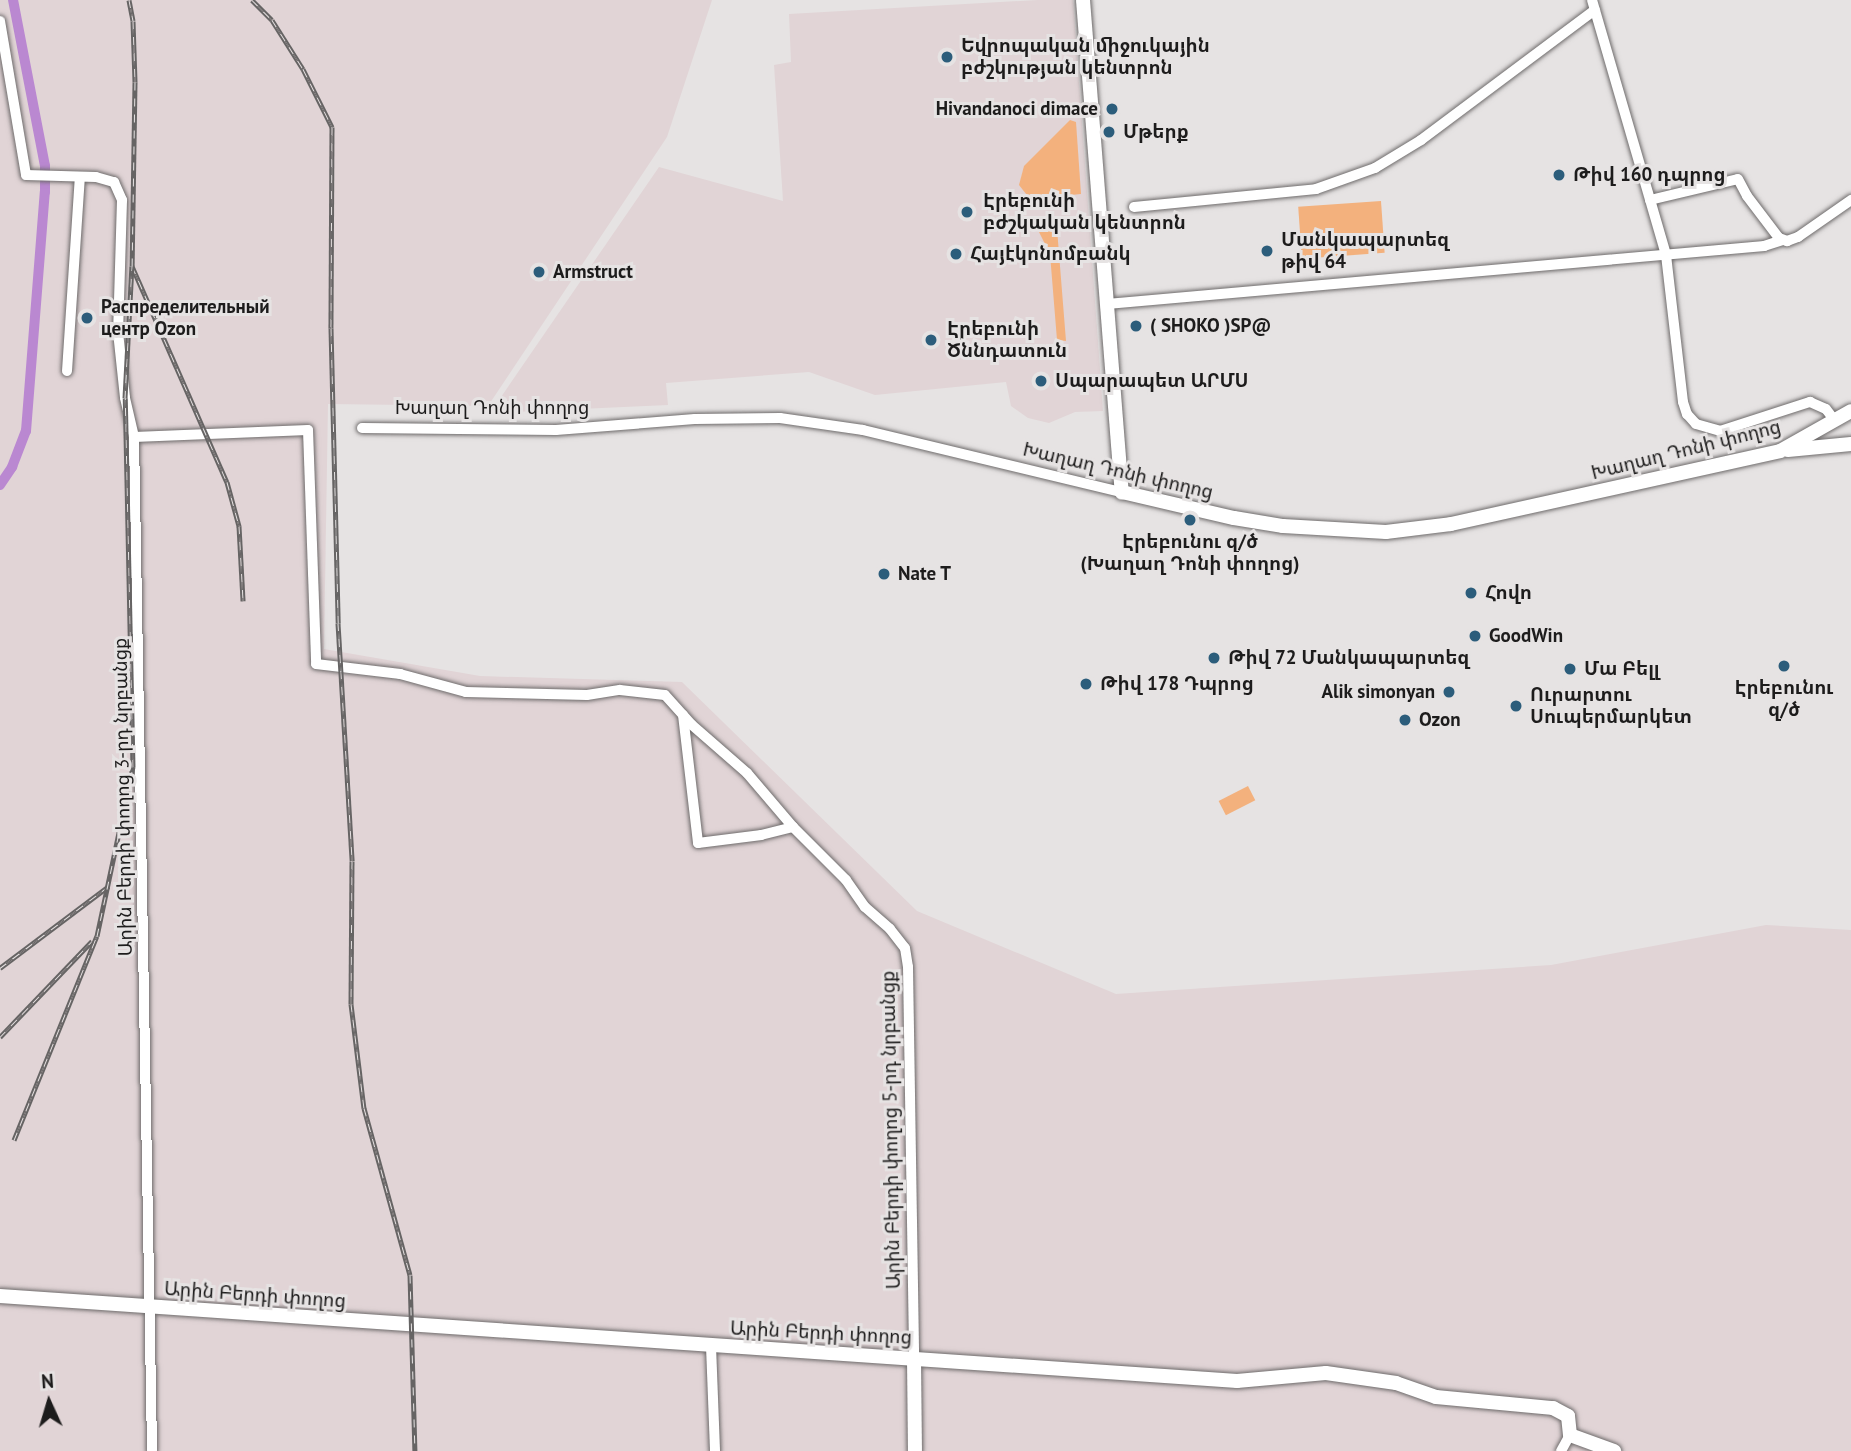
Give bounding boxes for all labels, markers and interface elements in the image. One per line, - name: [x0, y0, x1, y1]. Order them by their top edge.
- place label: Եվրոպական միջուկային բժշկության կենտրոն: [961, 35, 1210, 79]
- marker: Եվրոպական միջուկային բժշկության կենտրոն: [939, 49, 955, 65]
- place label: Hivandanoci dimace: [936, 98, 1098, 120]
- marker: Hivandanoci dimace: [1104, 101, 1120, 117]
- place label: Մթերք: [1123, 121, 1189, 143]
- marker: Մթերք: [1101, 124, 1117, 140]
- place label: Թիվ 160 դպրոց: [1573, 164, 1726, 186]
- marker: Թիվ 160 դպրոց: [1551, 167, 1567, 183]
- place label: Էրեբունի բժշկական կենտրոն: [983, 190, 1186, 234]
- marker: Էրեբունի բժշկական կենտրոն: [957, 202, 977, 222]
- place label: Մանկապարտեզ թիվ 64: [1281, 229, 1449, 273]
- place label: Հայէկոնոմբանկ: [970, 243, 1131, 265]
- marker: Մանկապարտեզ թիվ 64: [1259, 243, 1275, 259]
- marker: Հայէկոնոմբանկ: [948, 246, 964, 262]
- place label: Armstruct: [553, 261, 633, 283]
- marker: Armstruct: [531, 264, 547, 280]
- place label: Распределительный центр Ozon: [101, 296, 270, 340]
- marker: Распределительный центр Ozon: [79, 310, 95, 326]
- place label: ( SHOKO )SP@: [1150, 315, 1272, 337]
- place label: Էրեբունի Ծննդատուն: [947, 318, 1067, 362]
- marker: ( SHOKO )SP@: [1128, 318, 1144, 334]
- marker: Էրեբունի Ծննդատուն: [921, 330, 941, 350]
- place label: Սպարապետ ԱՐՄՍ: [1055, 370, 1249, 392]
- marker: Սպարապետ ԱՐՄՍ: [1033, 373, 1049, 389]
- street label: Խաղաղ Դոնի փողոց: [395, 397, 589, 419]
- street label: Խաղաղ Դոնի փողոց: [1589, 415, 1783, 485]
- street label: Խաղաղ Դոնի փողոց: [1021, 438, 1215, 504]
- marker: Էրեբունու զ/ծ (Խաղաղ Դոնի փողոց): [1182, 512, 1198, 528]
- place label: Էրեբունու զ/ծ (Խաղաղ Դոնի փողոց): [1081, 531, 1299, 575]
- place label: Nate T: [898, 563, 952, 585]
- marker: Nate T: [876, 566, 892, 582]
- place label: Հովո: [1485, 582, 1532, 604]
- marker: Հովո: [1463, 585, 1479, 601]
- place label: GoodWin: [1489, 625, 1563, 647]
- marker: GoodWin: [1467, 628, 1483, 644]
- street label: Արին Բերդի փողոց 3-րդ նրբանցք: [109, 638, 137, 956]
- place label: Թիվ 72 Մանկապարտեզ: [1228, 647, 1470, 669]
- marker: Թիվ 72 Մանկապարտեզ: [1206, 650, 1222, 666]
- place label: Մա Բելլ: [1584, 658, 1660, 680]
- marker: Էրեբունու զ/ծ: [1776, 658, 1792, 674]
- marker: Մա Բելլ: [1562, 661, 1578, 677]
- place label: Թիվ 178 Դպրոց: [1100, 673, 1254, 695]
- marker: Թիվ 178 Դպրոց: [1078, 676, 1094, 692]
- place label: Էրեբունու զ/ծ: [1734, 677, 1834, 721]
- place label: Alik simonyan: [1321, 681, 1435, 703]
- marker: Alik simonyan: [1441, 684, 1457, 700]
- place label: Ուրարտու Սուպերմարկետ: [1530, 684, 1692, 728]
- marker: Ուրարտու Սուպերմարկետ: [1508, 698, 1524, 714]
- place label: Ozon: [1419, 709, 1461, 731]
- marker: Ozon: [1397, 712, 1413, 728]
- street label: Արին Բերդի փողոց 5-րդ նրբանցք: [877, 971, 905, 1289]
- street label: Արին Բերդի փողոց: [163, 1277, 347, 1313]
- street label: Արին Բերդի փողոց: [729, 1317, 913, 1349]
- north arrow: [14, 1367, 84, 1437]
- text: N: [40, 1369, 55, 1393]

